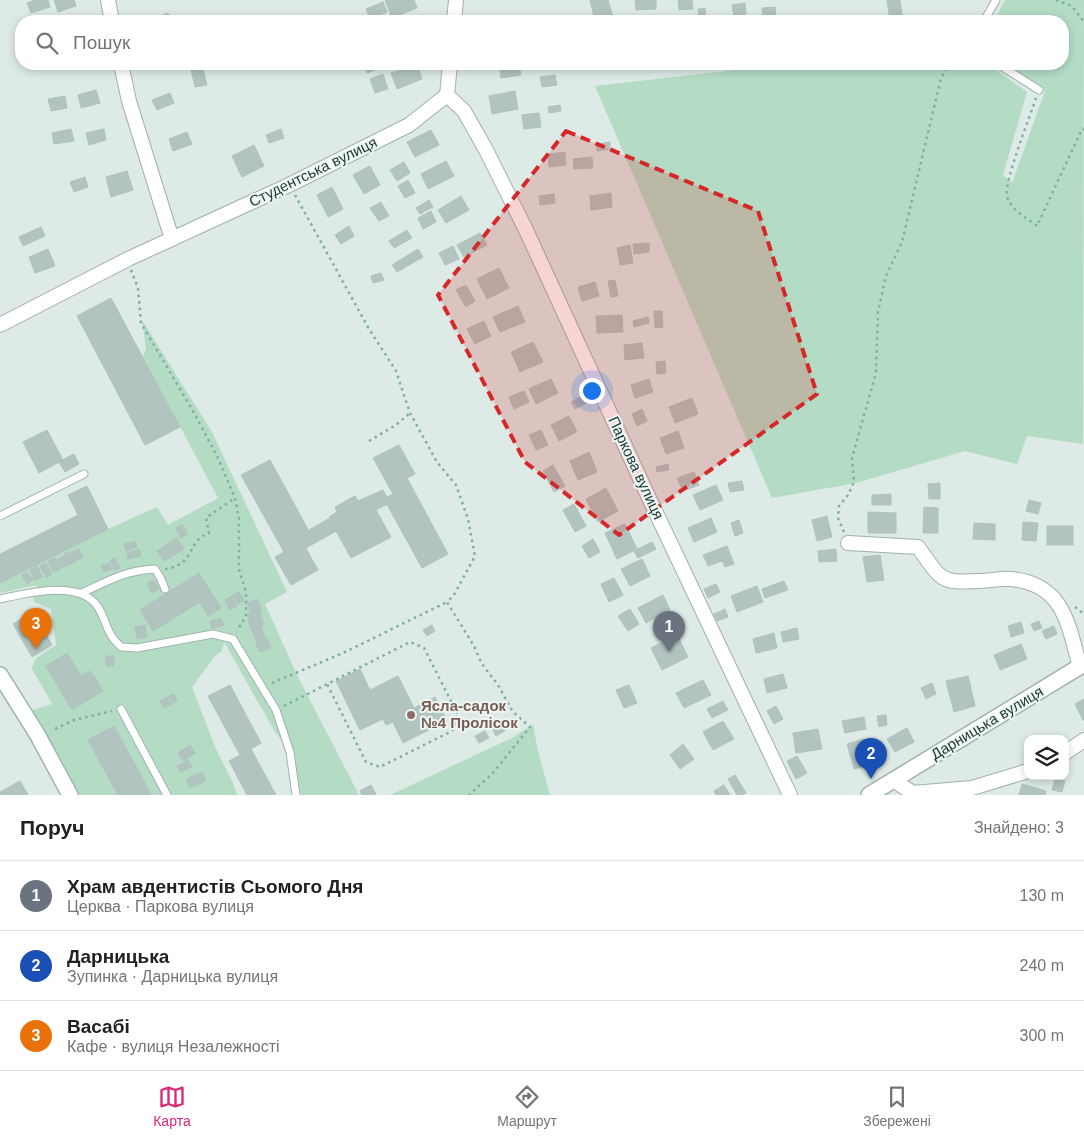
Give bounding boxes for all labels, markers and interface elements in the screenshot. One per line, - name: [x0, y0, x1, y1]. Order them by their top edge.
- search box: [15, 15, 1069, 70]
- icon: search: [33, 29, 61, 57]
- text: Пошук: [73, 32, 130, 53]
- street label: Студентська вулиця: [246, 133, 380, 210]
- your location: [579, 378, 605, 404]
- street label: Паркова вулиця: [605, 414, 668, 522]
- pin: 3: [20, 608, 52, 649]
- pin: 1: [653, 611, 685, 652]
- street label: Дарницька вулиця: [928, 682, 1046, 763]
- place label: Ясла-садок №4 Пролісок: [421, 697, 518, 731]
- marker: Ясла-садок №4 Пролісок: [405, 709, 417, 721]
- map controls: [1024, 735, 1069, 780]
- button: layers: [1024, 735, 1069, 780]
- pin: 2: [855, 738, 887, 779]
- text: Поруч: [20, 816, 84, 839]
- text: Знайдено: 3: [974, 819, 1064, 836]
- text: Храм авдентистів Сьомого Дня: [67, 876, 363, 897]
- text: 1: [32, 887, 40, 904]
- text: 130 m: [1020, 887, 1064, 904]
- text: Церква · Паркова вулиця: [67, 898, 254, 915]
- text: Дарницька: [67, 946, 169, 967]
- text: 2: [32, 957, 40, 974]
- text: 240 m: [1020, 957, 1064, 974]
- text: Зупинка · Дарницька вулиця: [67, 968, 278, 985]
- text: Васабі: [67, 1016, 130, 1037]
- text: 3: [32, 1027, 40, 1044]
- text: 300 m: [1020, 1027, 1064, 1044]
- text: Кафе · вулиця Незалежності: [67, 1038, 280, 1055]
- tab: Карта: [153, 1083, 191, 1129]
- tab: Маршрут: [497, 1083, 557, 1129]
- tab: Збережені: [863, 1083, 931, 1129]

